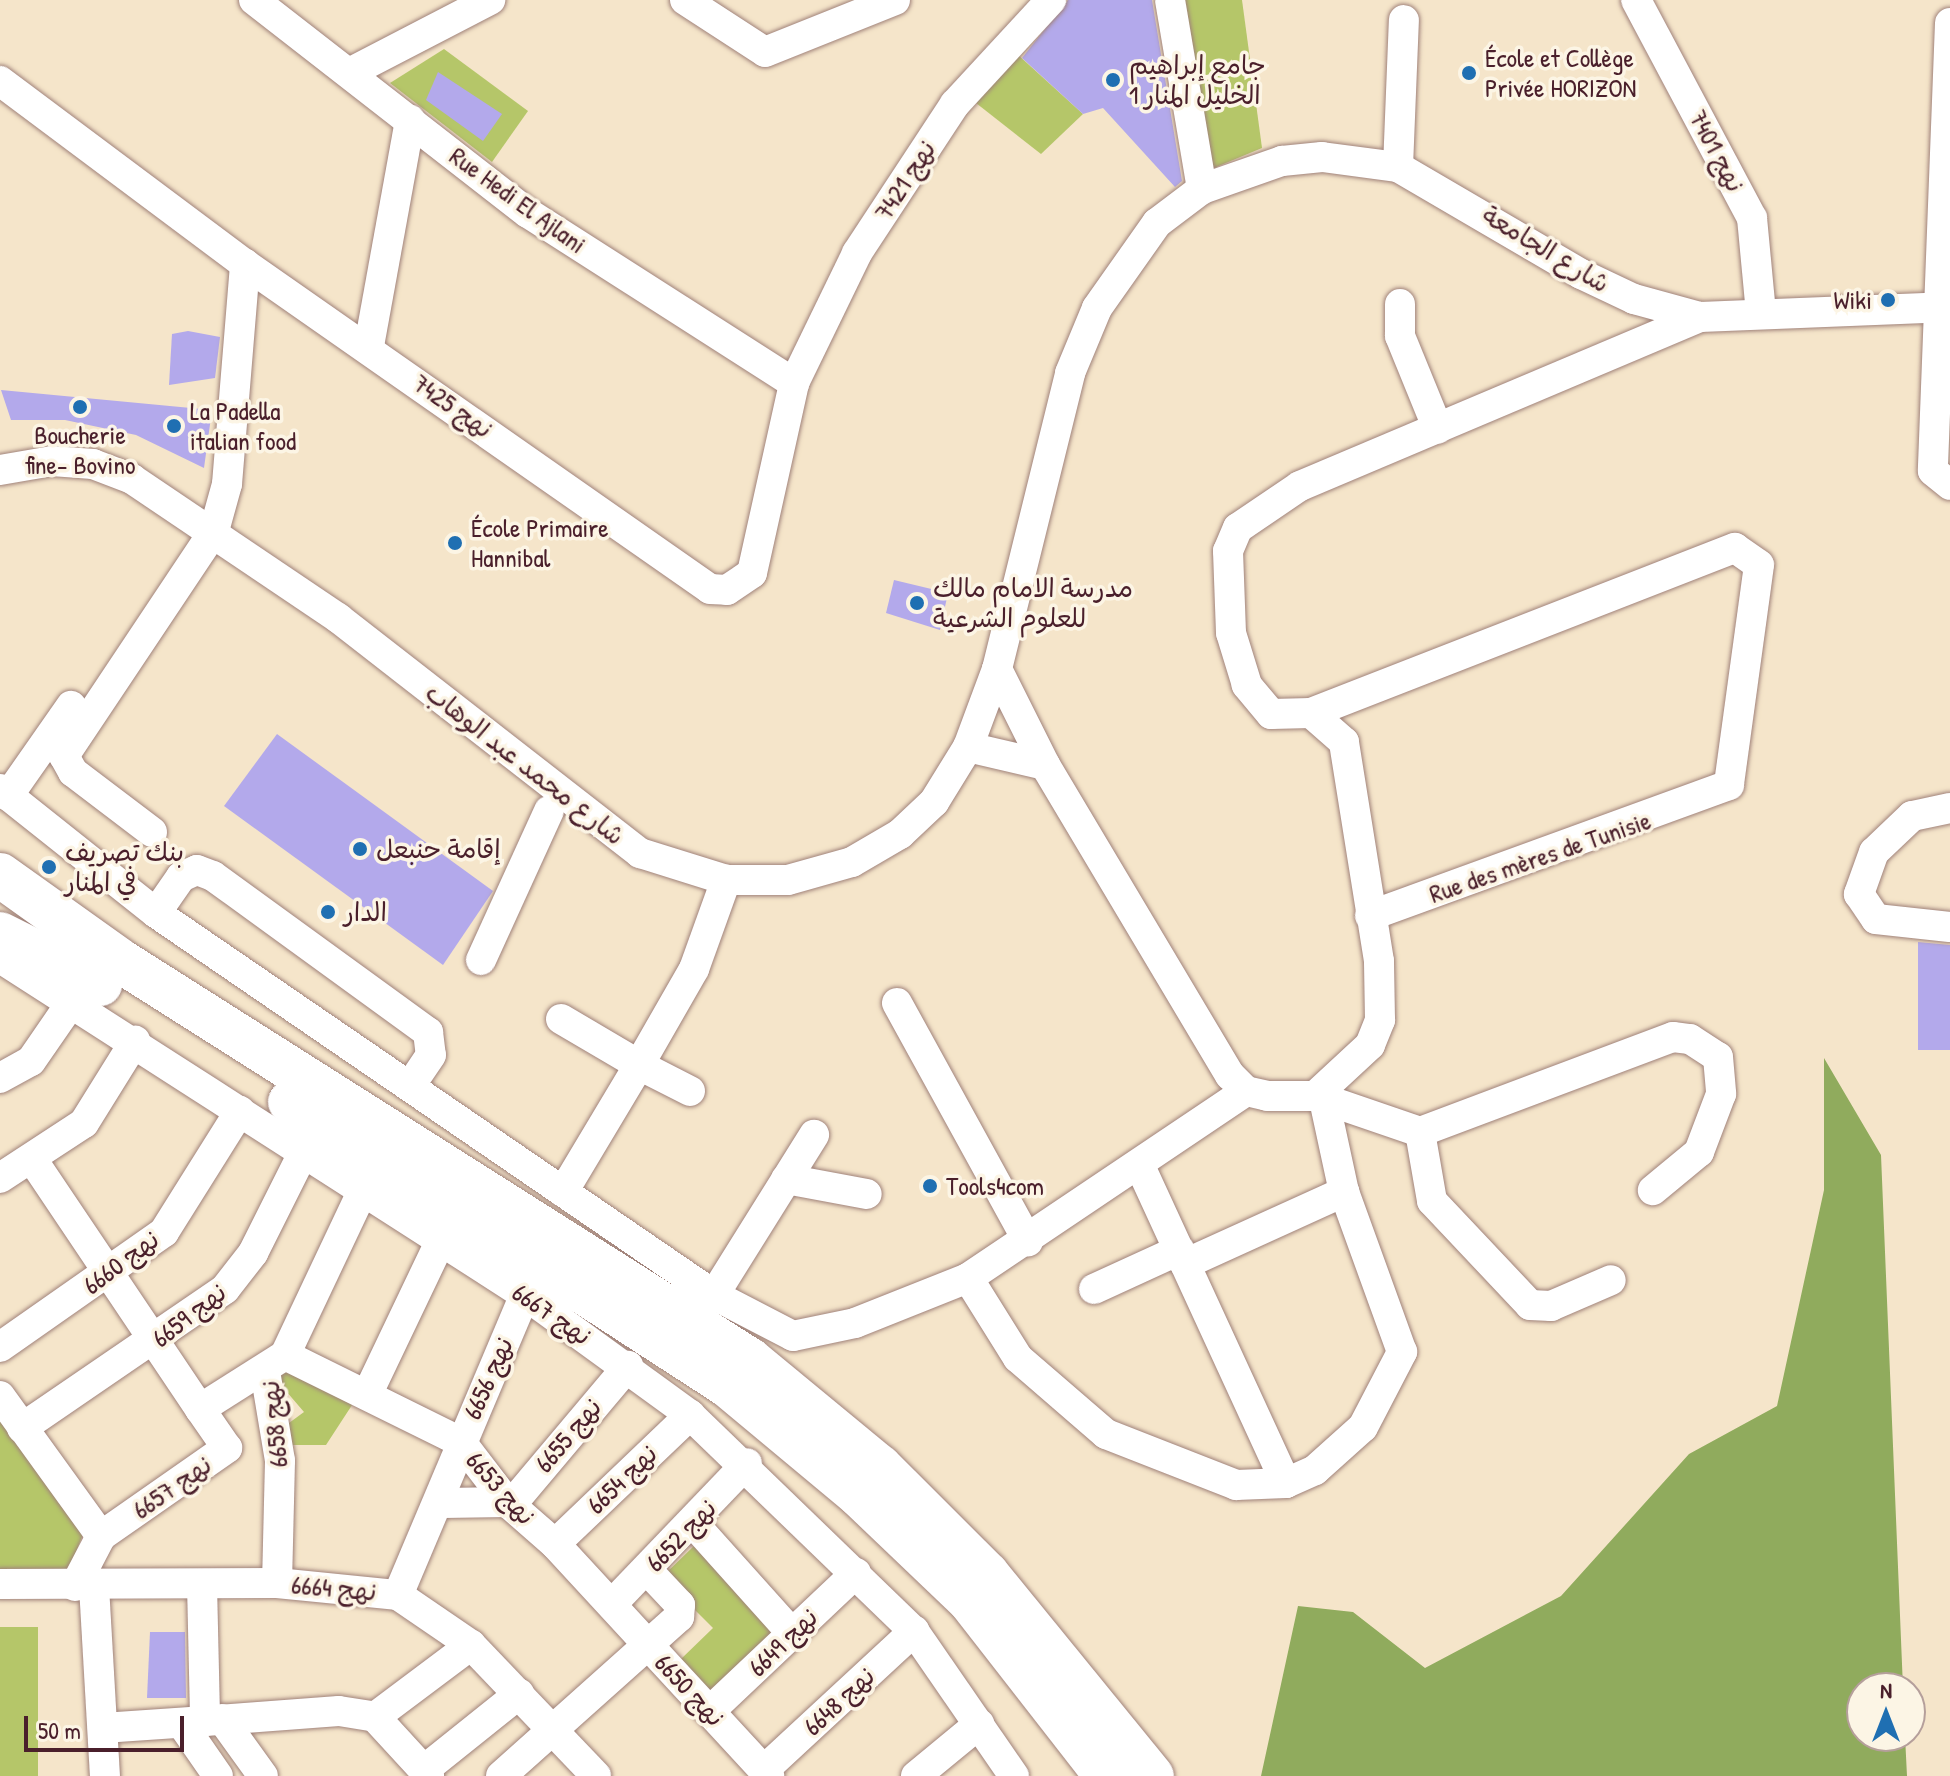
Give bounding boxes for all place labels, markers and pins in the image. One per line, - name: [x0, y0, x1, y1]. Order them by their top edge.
- place label: École et Collège Privée HORIZON: [1485, 42, 1636, 104]
- place label: جامع إبراهيم الخليل المنار 1: [1129, 49, 1266, 110]
- marker: École et Collège Privée HORIZON: [1460, 64, 1478, 82]
- marker: جامع إبراهيم الخليل المنار 1: [1104, 71, 1122, 89]
- place label: Wiki: [1834, 284, 1872, 316]
- marker: Wiki: [1879, 291, 1897, 309]
- place label: La Padella italian food: [190, 395, 296, 456]
- marker: Boucherie fine- Bovino: [71, 398, 89, 416]
- marker: La Padella italian food: [165, 417, 183, 435]
- place label: Boucherie fine- Bovino: [24, 419, 136, 480]
- place label: École Primaire Hannibal: [471, 512, 609, 574]
- marker: École Primaire Hannibal: [446, 534, 464, 552]
- place label: مدرسة الامام مالك للعلوم الشرعية: [933, 572, 1133, 634]
- marker: مدرسة الامام مالك للعلوم الشرعية: [908, 594, 926, 612]
- place label: إقامة حنبعل: [376, 833, 501, 865]
- place label: بنك تصريف في المنار: [65, 836, 184, 898]
- marker: إقامة حنبعل: [351, 840, 369, 858]
- marker: بنك تصريف في المنار: [40, 858, 58, 876]
- place label: الدار: [344, 896, 387, 928]
- marker: الدار: [319, 903, 337, 921]
- place label: Tools4com: [946, 1170, 1044, 1202]
- marker: Tools4com: [921, 1177, 939, 1195]

